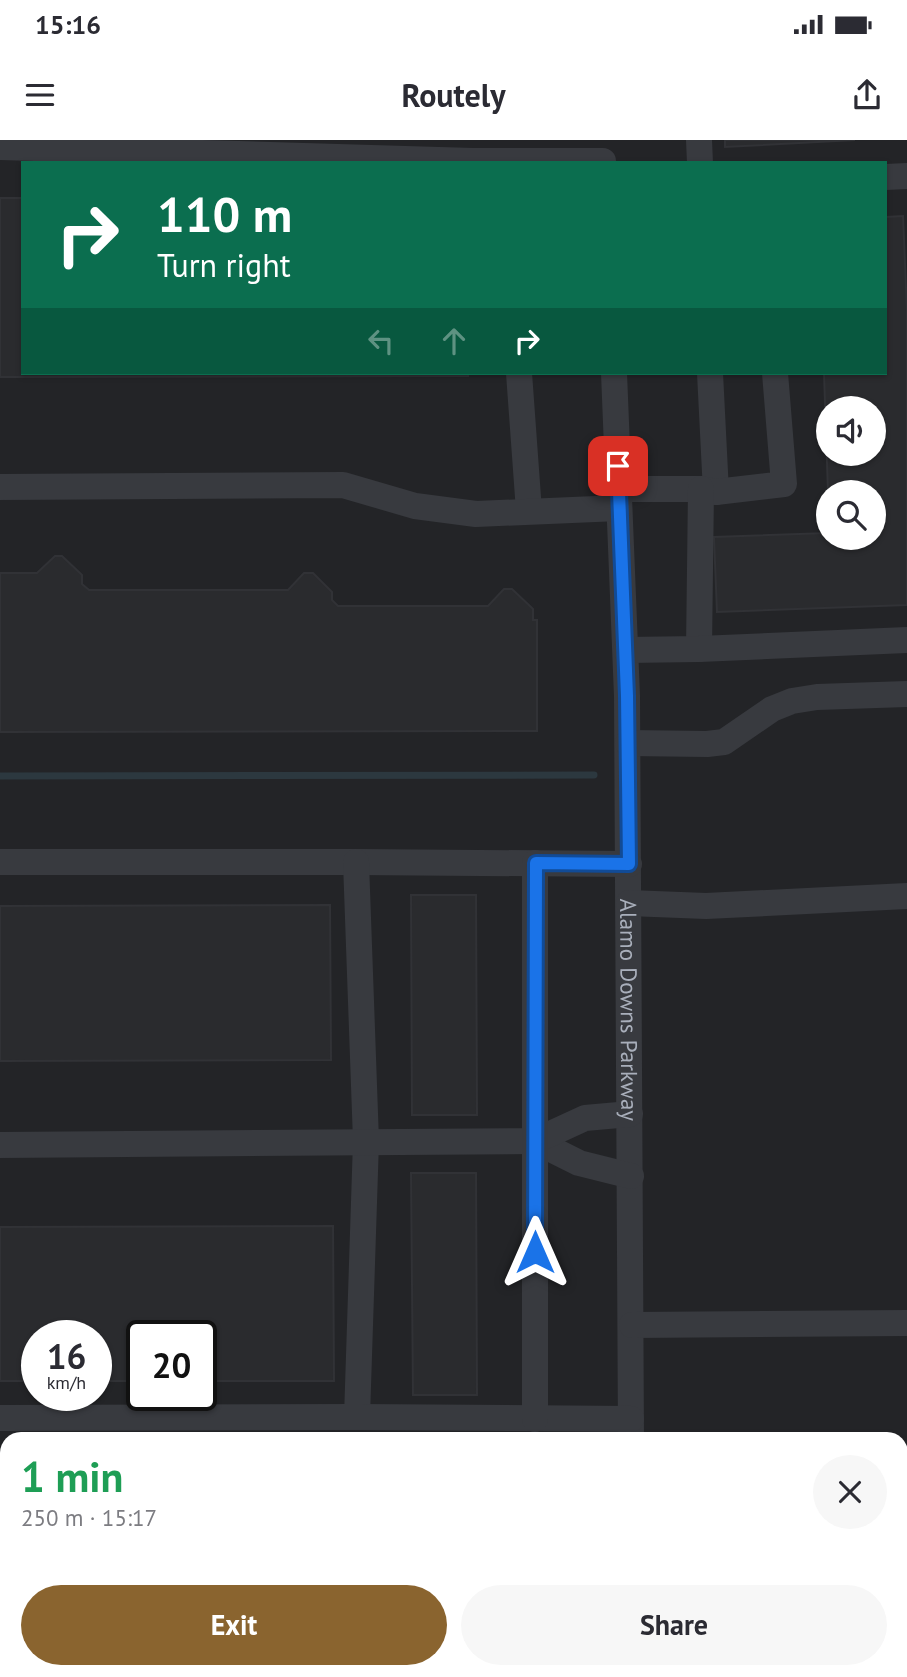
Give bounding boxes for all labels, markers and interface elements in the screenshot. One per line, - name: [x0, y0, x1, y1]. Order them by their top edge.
- text: 15:16: [35, 8, 101, 41]
- text: Routely: [401, 74, 506, 116]
- icon: menu: [21, 76, 59, 114]
- icon: share: [848, 76, 886, 114]
- text: 110 m: [157, 182, 292, 246]
- icon: right: [42, 189, 133, 280]
- text: Turn right: [157, 244, 291, 286]
- icon: left: [362, 322, 400, 360]
- icon: ahead: [435, 322, 473, 360]
- icon: right: [508, 322, 546, 360]
- map controls: [816, 396, 886, 550]
- button: sound: [816, 396, 886, 466]
- pin: [588, 436, 648, 496]
- icon: arrive: [599, 447, 637, 485]
- button: search: [816, 480, 886, 550]
- street label: Alamo Downs Parkway: [614, 898, 644, 1121]
- position arrow: [498, 1215, 572, 1289]
- speed limit sign: 20: [126, 1320, 217, 1411]
- text: 16: [47, 1333, 86, 1379]
- text: km/h: [47, 1371, 86, 1394]
- text: 1 min: [21, 1449, 123, 1504]
- button: close: [813, 1455, 887, 1529]
- text: 250 m · 15:17: [21, 1503, 157, 1532]
- button: Exit: [21, 1585, 447, 1665]
- button: Share: [461, 1585, 887, 1665]

